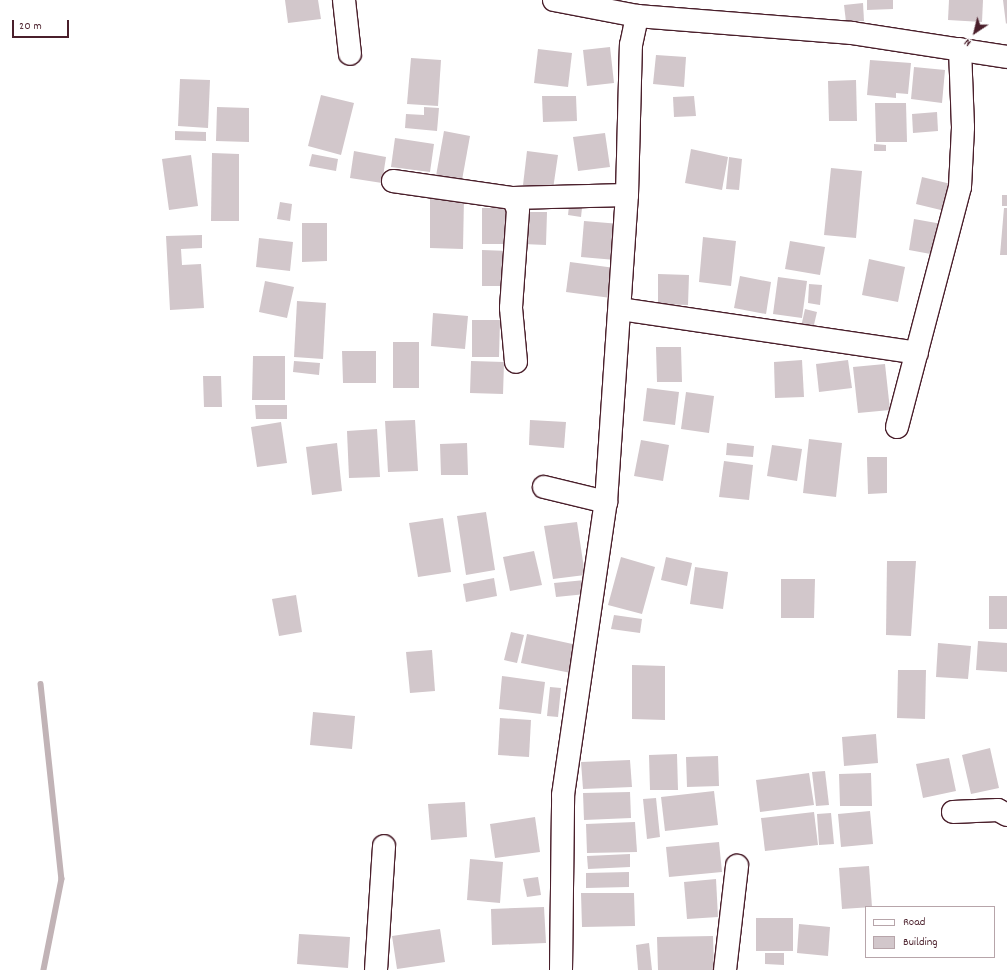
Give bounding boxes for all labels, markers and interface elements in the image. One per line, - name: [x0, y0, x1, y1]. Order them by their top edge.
- scale bar: [14, 12, 71, 38]
- north arrow: [955, 12, 995, 52]
- text: 20 m: [19, 18, 42, 35]
- text: N: [961, 34, 975, 50]
- legend: [865, 906, 995, 958]
- text: Road: [903, 914, 925, 931]
- text: Building: [903, 934, 938, 951]

